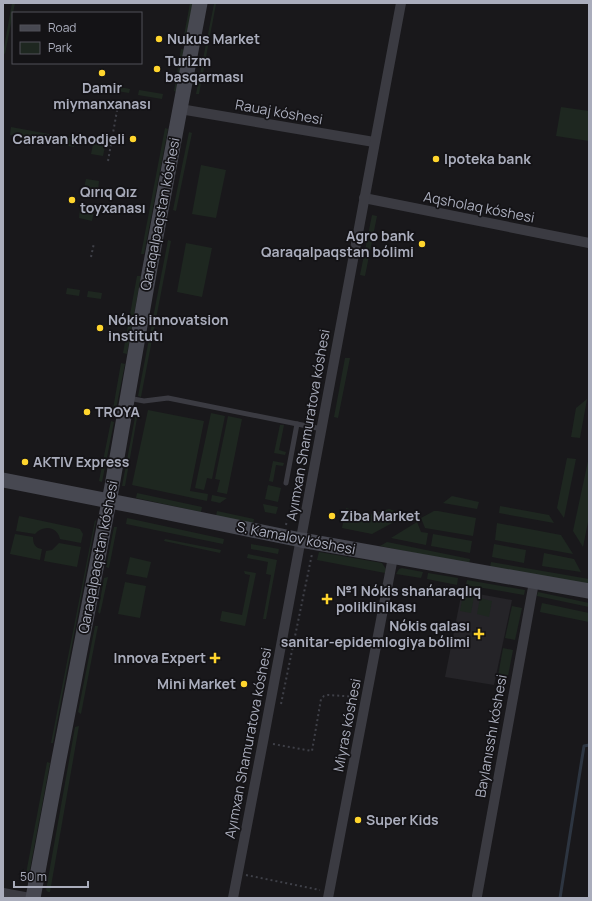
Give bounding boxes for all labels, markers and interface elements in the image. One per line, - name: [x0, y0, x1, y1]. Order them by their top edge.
- legend: [12, 12, 142, 64]
- text: Road: [48, 19, 76, 36]
- place label: Nukus Market: [167, 29, 260, 48]
- marker: Nukus Market: [154, 34, 164, 44]
- text: Park: [48, 39, 73, 56]
- place label: Turizm basqarması: [165, 51, 244, 86]
- marker: Turizm basqarması: [152, 64, 162, 74]
- marker: Damir miymanxanası: [97, 68, 107, 78]
- place label: Damir miymanxanası: [53, 78, 151, 113]
- street label: Rauaj kóshesi: [234, 94, 324, 129]
- place label: Caravan khodjeli: [13, 129, 125, 148]
- marker: Caravan khodjeli: [128, 134, 138, 144]
- street label: Qaraqalpaqstan kóshesi: [135, 136, 184, 292]
- place label: Ipoteka bank: [444, 149, 531, 168]
- marker: Ipoteka bank: [431, 154, 441, 164]
- place label: Qırıq Qız toyxanası: [80, 182, 146, 217]
- street label: Aqsholaq kóshesi: [422, 186, 536, 227]
- marker: Qırıq Qız toyxanası: [67, 195, 77, 205]
- place label: Agro bank Qaraqalpaqstan bólimi: [261, 226, 414, 261]
- marker: Agro bank Qaraqalpaqstan bólimi: [417, 239, 427, 249]
- place label: Nókis innovatsion institutı: [108, 310, 229, 345]
- marker: Nókis innovatsion institutı: [95, 323, 105, 333]
- street label: Ayımxan Shamuratova kóshesi: [281, 328, 334, 522]
- place label: TROYA: [95, 402, 140, 421]
- marker: TROYA: [82, 407, 92, 417]
- place label: AKTIV Express: [33, 452, 130, 471]
- marker: AKTIV Express: [20, 457, 30, 467]
- street label: Qaraqalpaqstan kóshesi: [73, 479, 122, 635]
- place label: Ziba Market: [340, 506, 420, 525]
- marker: Ziba Market: [327, 511, 337, 521]
- street label: S. Kamalov kóshesi: [235, 517, 357, 558]
- place label: №1 Nókis shańaraqlıq poliklinikası: [336, 581, 481, 616]
- marker: №1 Nókis shańaraqlıq poliklinikası: [321, 593, 333, 605]
- place label: Nókis qalası sanitar-epidemlogiya bólimi: [281, 616, 470, 651]
- marker: Nókis qalası sanitar-epidemlogiya bólimi: [473, 628, 485, 640]
- street label: Ayımxan Shamuratova kóshesi: [220, 646, 275, 840]
- place label: Innova Expert: [113, 648, 206, 667]
- marker: Innova Expert: [209, 652, 221, 664]
- street label: Baylanısshı kóshesi: [470, 673, 511, 799]
- place label: Mini Market: [157, 674, 236, 693]
- street label: Miyras kóshesi: [328, 677, 365, 773]
- marker: Mini Market: [239, 679, 249, 689]
- place label: Super Kids: [366, 810, 439, 829]
- marker: Super Kids: [353, 815, 363, 825]
- scale bar: [14, 863, 88, 889]
- text: 50 m: [20, 868, 47, 885]

